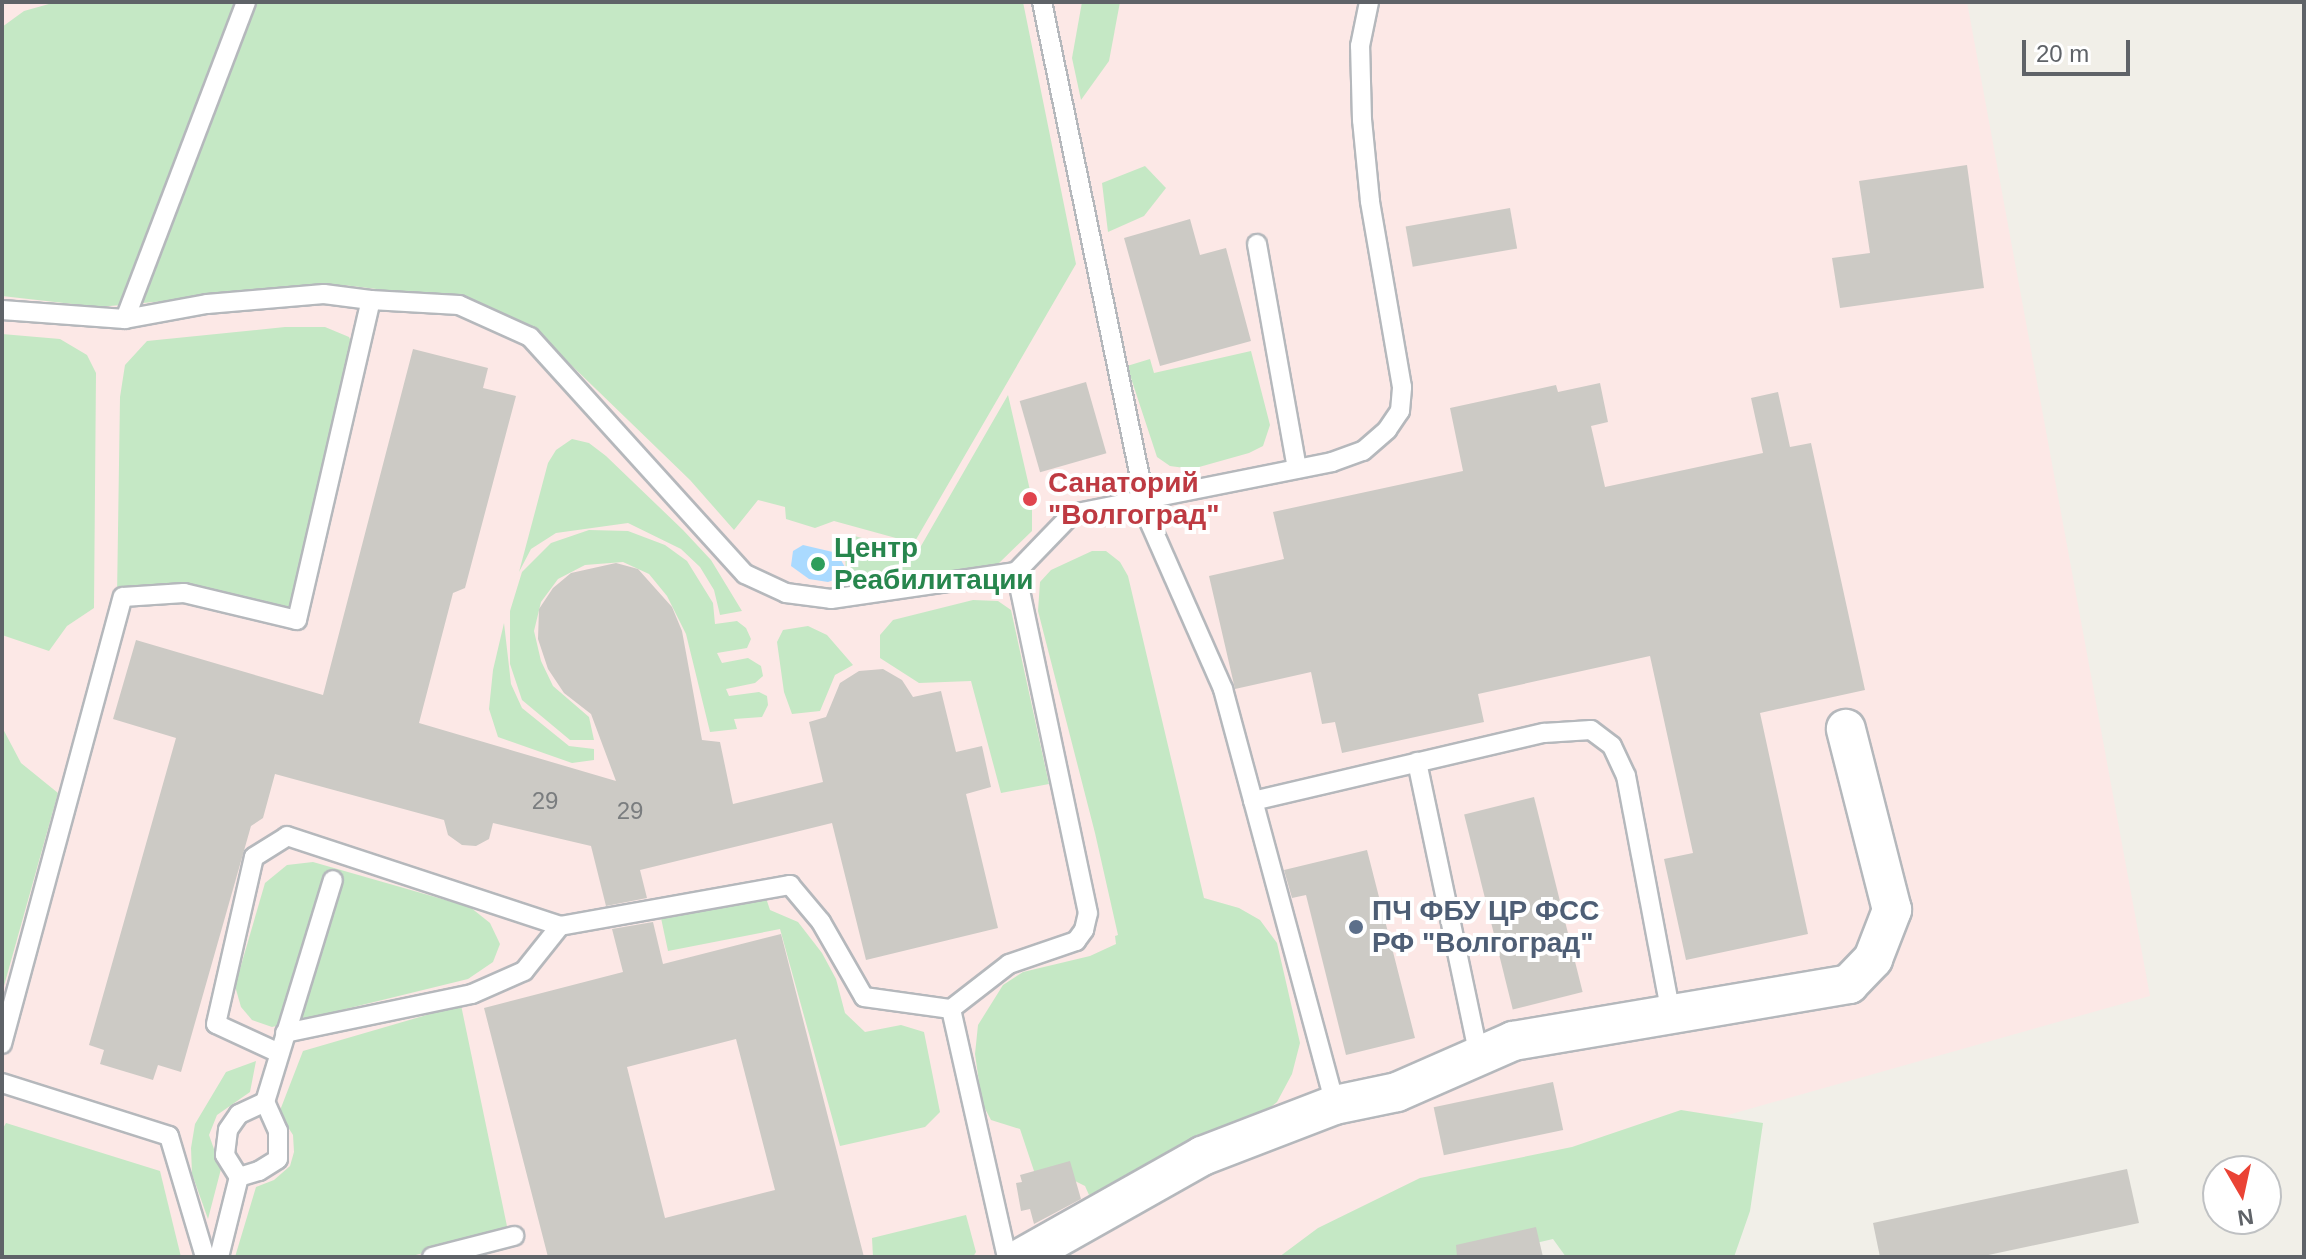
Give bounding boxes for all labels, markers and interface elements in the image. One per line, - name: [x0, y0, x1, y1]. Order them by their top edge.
- scale bar: [2026, 24, 2134, 74]
- text: 20 m: [2036, 40, 2089, 67]
- place label: Санаторий "Волгоград": [1048, 466, 1219, 532]
- marker: Санаторий "Волгоград": [1019, 488, 1041, 510]
- place label: Центр Реабилитации: [834, 531, 1034, 597]
- marker: Центр Реабилитации: [809, 555, 827, 573]
- house number: 29: [532, 787, 558, 815]
- house number: 29: [617, 797, 643, 825]
- place label: ПЧ ФБУ ЦР ФСС РФ "Волгоград": [1372, 894, 1599, 960]
- marker: ПЧ ФБУ ЦР ФСС РФ "Волгоград": [1347, 918, 1365, 936]
- north arrow: [2202, 1155, 2282, 1235]
- text: N: [2236, 1204, 2255, 1231]

